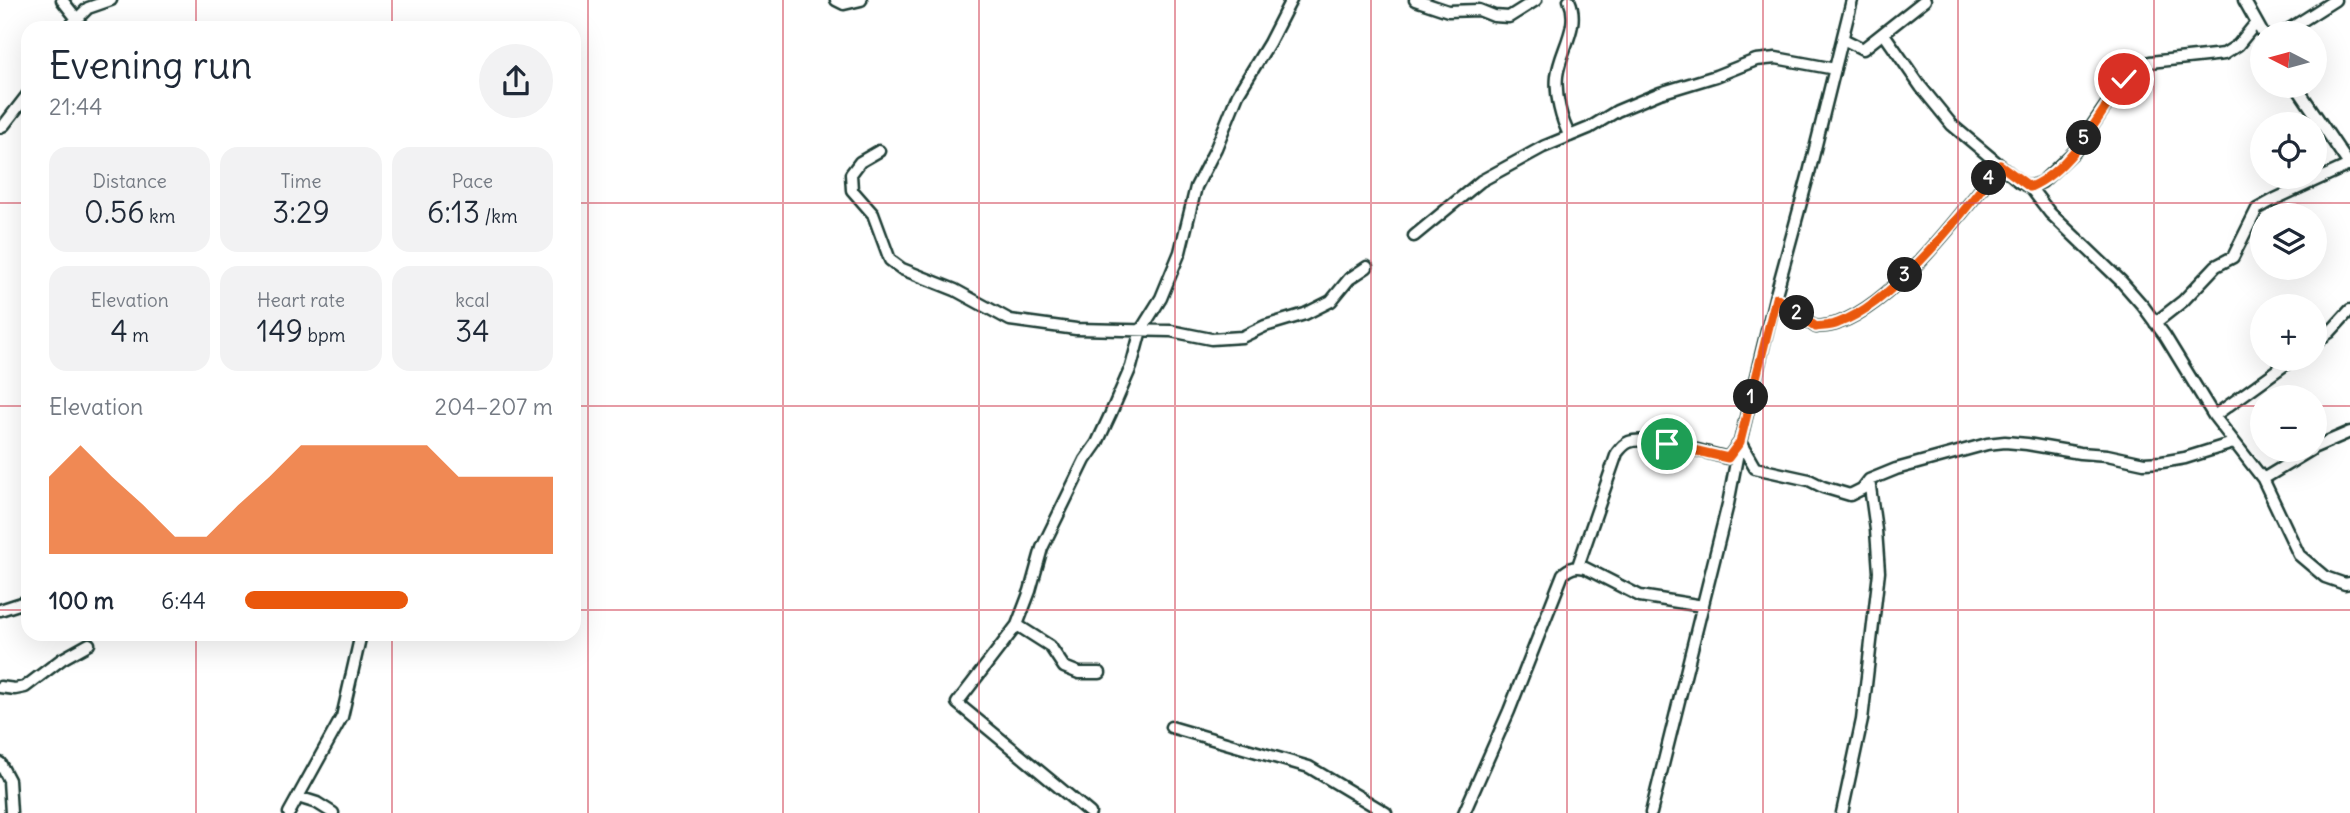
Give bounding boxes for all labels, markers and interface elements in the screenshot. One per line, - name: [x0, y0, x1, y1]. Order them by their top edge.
- north arrow: [2250, 21, 2328, 98]
- map controls: [2250, 21, 2327, 462]
- text: Evening run: [49, 42, 252, 89]
- button: share: [479, 44, 553, 118]
- pin: [2094, 49, 2154, 109]
- icon: check: [2105, 60, 2143, 98]
- text: 21:44: [49, 92, 103, 121]
- button: locate: [2250, 112, 2327, 189]
- pin: 5: [2066, 120, 2102, 156]
- text: 5: [2078, 125, 2089, 149]
- pin: 4: [1972, 160, 2007, 196]
- text: 4: [1983, 165, 1994, 189]
- text: Distance: [93, 169, 167, 193]
- text: Time: [280, 169, 322, 193]
- text: Pace: [452, 169, 493, 193]
- text: 0.56: [84, 193, 144, 231]
- text: 3:29: [272, 193, 330, 231]
- text: 6:13: [427, 193, 480, 231]
- button: layers: [2250, 203, 2327, 280]
- text: km: [144, 204, 175, 228]
- text: /km: [480, 204, 518, 228]
- pin: 3: [1888, 258, 1923, 292]
- text: 3: [1899, 262, 1910, 286]
- text: Elevation: [91, 288, 169, 312]
- text: Heart rate: [257, 288, 345, 312]
- text: kcal: [455, 288, 489, 312]
- button: +: [2250, 294, 2327, 371]
- pin: 2: [1780, 296, 1814, 330]
- text: 2: [1791, 300, 1802, 324]
- text: 4: [110, 312, 128, 350]
- text: 149: [256, 312, 303, 350]
- text: 34: [455, 312, 490, 350]
- text: m: [128, 323, 149, 347]
- text: bpm: [303, 323, 346, 347]
- pin: 1: [1734, 380, 1768, 414]
- text: 1: [1747, 384, 1754, 408]
- button: −: [2250, 385, 2327, 462]
- text: Elevation: [49, 392, 143, 421]
- text: 204–207 m: [435, 392, 553, 421]
- pin: [1637, 414, 1697, 474]
- icon: arrive: [1648, 425, 1686, 463]
- text: 100 m: [49, 586, 114, 615]
- text: 6:44: [161, 586, 206, 615]

